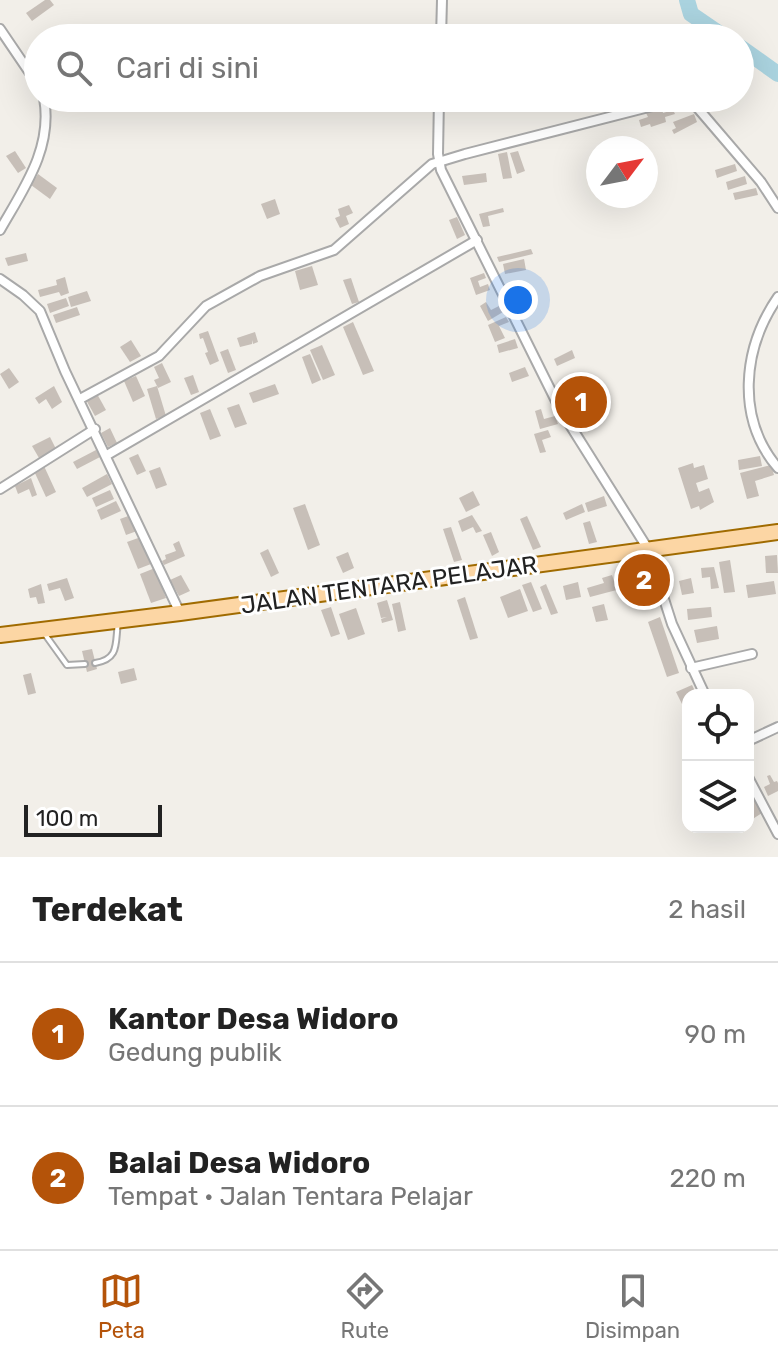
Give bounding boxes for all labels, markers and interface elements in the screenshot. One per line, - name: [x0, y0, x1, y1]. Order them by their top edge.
- search box: [24, 24, 754, 112]
- icon: search: [52, 46, 96, 90]
- text: Cari di sini: [116, 50, 259, 86]
- north arrow: [586, 136, 658, 208]
- your location: [498, 280, 538, 320]
- pin: 1: [555, 372, 607, 432]
- street label: JALAN TENTARA PELAJAR: [239, 550, 539, 620]
- pin: 2: [618, 550, 670, 610]
- map controls: [682, 689, 754, 833]
- button: locate: [682, 689, 754, 761]
- button: layers: [682, 761, 754, 833]
- scale bar: [24, 801, 162, 837]
- text: 100 m: [36, 805, 98, 832]
- text: Terdekat: [32, 889, 183, 930]
- text: 2 hasil: [668, 894, 746, 925]
- text: Kantor Desa Widoro: [108, 1001, 399, 1037]
- text: 1: [52, 1019, 64, 1050]
- text: 90 m: [685, 1019, 746, 1050]
- text: Gedung publik: [108, 1037, 282, 1068]
- text: Balai Desa Widoro: [108, 1145, 370, 1181]
- text: 2: [50, 1163, 66, 1194]
- text: 220 m: [669, 1163, 746, 1194]
- text: Tempat · Jalan Tentara Pelajar: [108, 1181, 473, 1212]
- tab: Peta: [98, 1269, 145, 1344]
- tab: Rute: [341, 1269, 389, 1344]
- tab: Disimpan: [585, 1269, 680, 1344]

